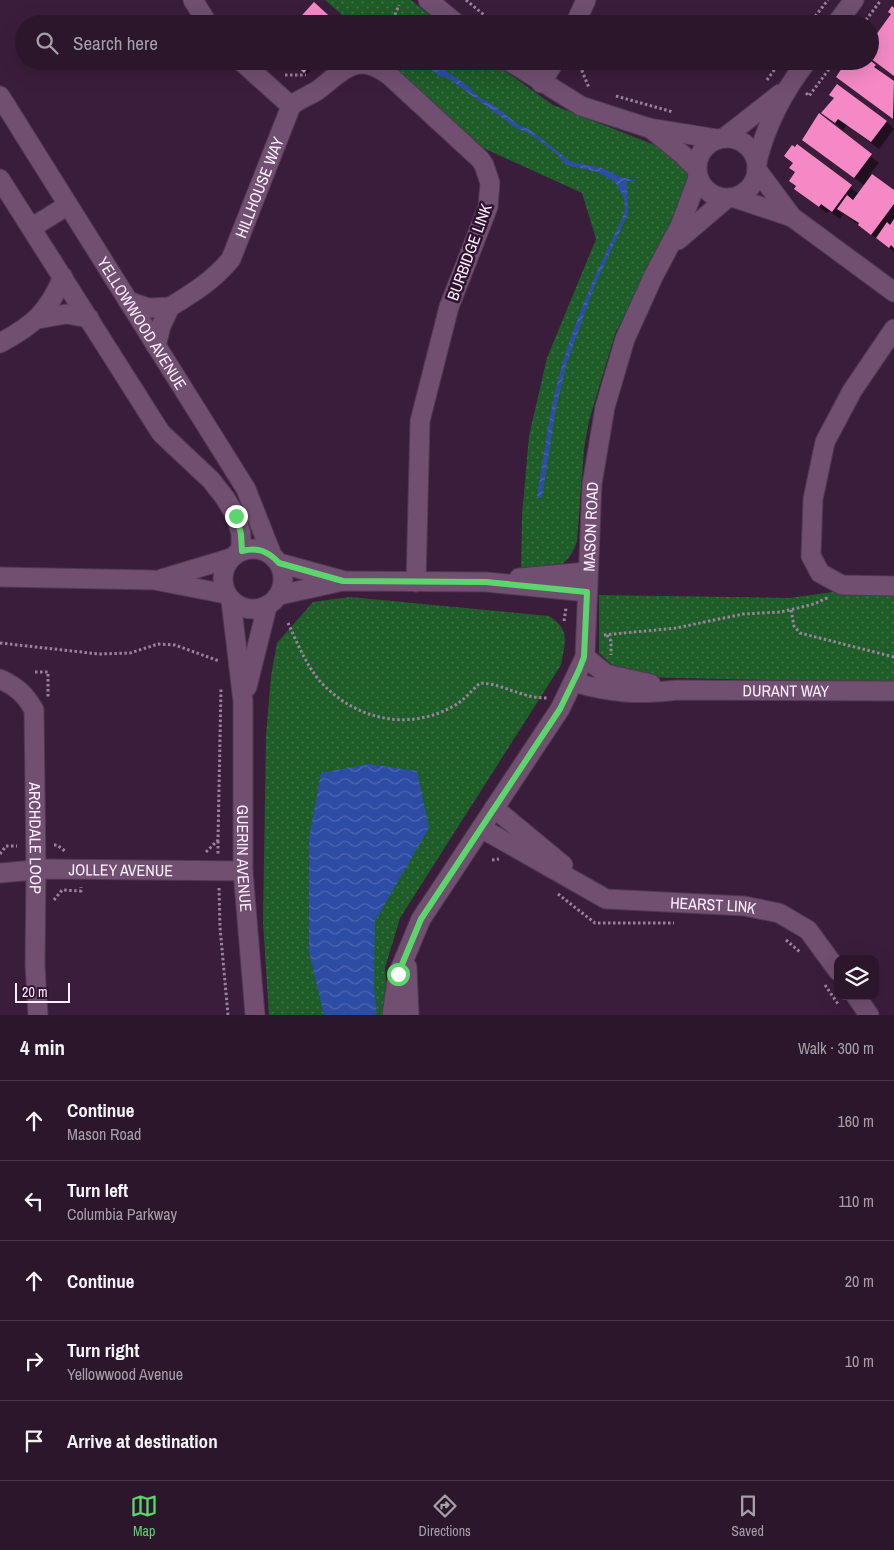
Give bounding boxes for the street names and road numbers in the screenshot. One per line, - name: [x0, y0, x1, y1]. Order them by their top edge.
- street label: HILLHOUSE WAY: [229, 133, 289, 241]
- street label: BURBIDGE LINK: [441, 200, 497, 303]
- street label: YELLOWWOOD AVENUE: [92, 252, 192, 394]
- street label: MASON ROAD: [577, 481, 603, 572]
- street label: DURANT WAY: [742, 679, 829, 702]
- street label: ARCHDALE LOOP: [24, 781, 47, 894]
- street label: GUERIN AVENUE: [232, 805, 257, 913]
- street label: JOLLEY AVENUE: [68, 858, 173, 881]
- street label: HEARST LINK: [670, 891, 758, 919]

